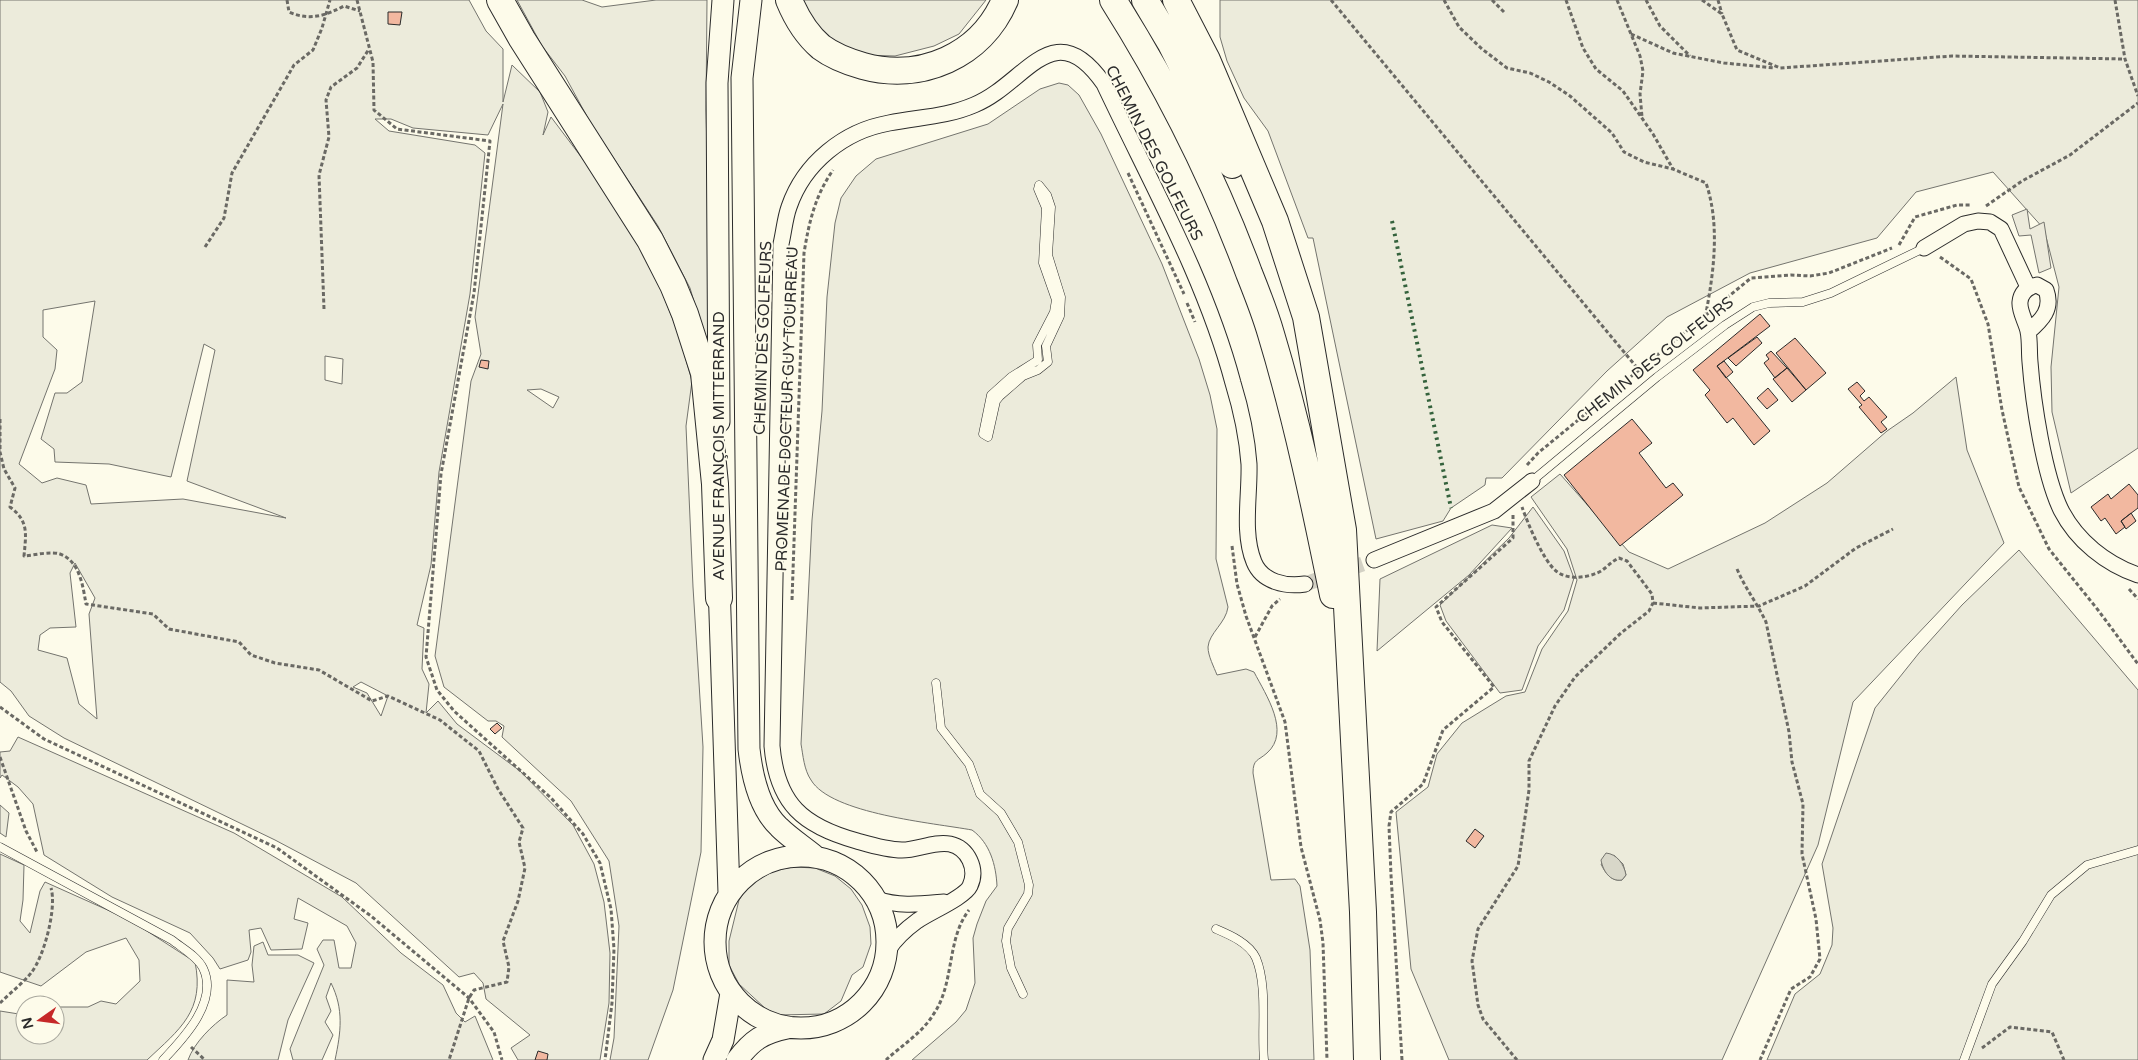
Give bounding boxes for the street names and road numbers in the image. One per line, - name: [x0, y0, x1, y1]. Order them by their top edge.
- street label: CHEMIN DES GOLFEURS: [1101, 62, 1207, 244]
- street label: CHEMIN DES GOLFEURS: [750, 240, 776, 435]
- street label: PROMENADE DOCTEUR GUY TOURREAU: [771, 246, 803, 572]
- street label: CHEMIN DES GOLFEURS: [1572, 292, 1738, 428]
- street label: AVENUE FRANÇOIS MITTERRAND: [709, 311, 729, 581]

